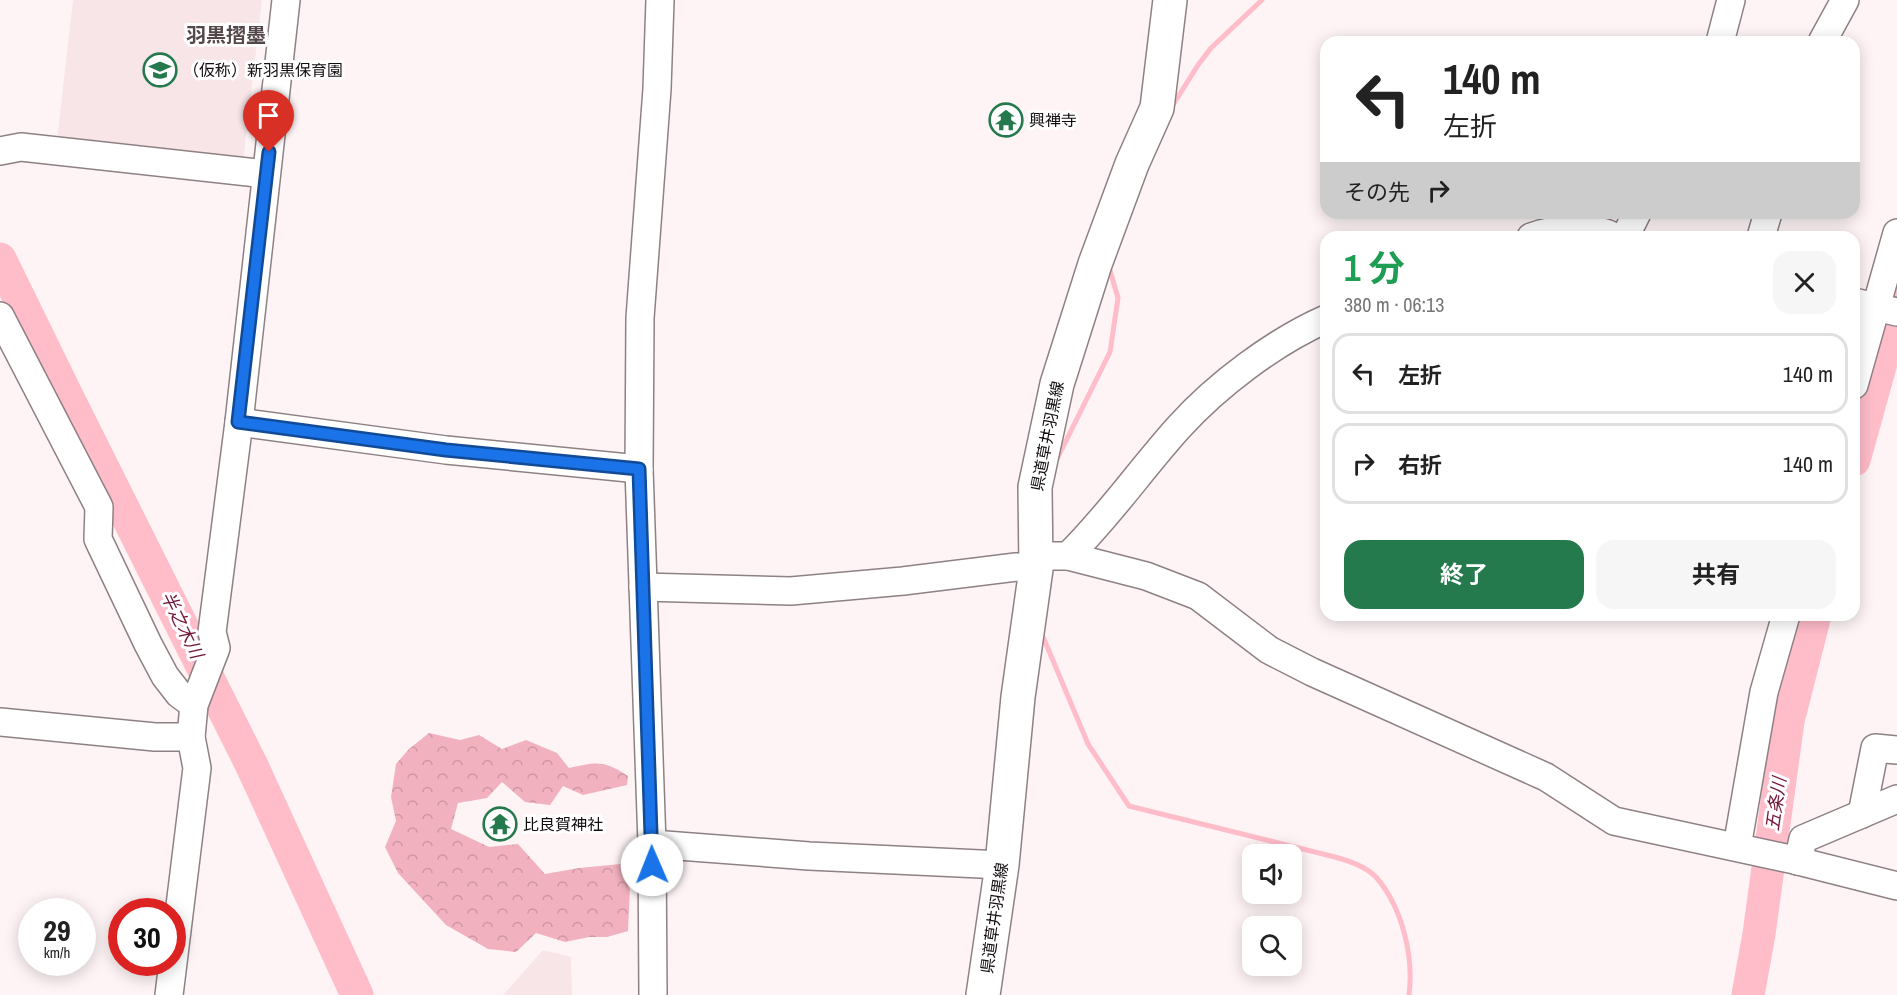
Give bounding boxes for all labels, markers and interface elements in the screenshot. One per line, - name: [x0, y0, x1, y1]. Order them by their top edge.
- district label: 羽黒摺墨: [186, 21, 266, 48]
- text: 140 m: [1443, 51, 1541, 107]
- school or university icon: （仮称）新羽黒保育園: [142, 52, 178, 88]
- place label: （仮称）新羽黒保育園: [183, 59, 343, 81]
- icon: left: [1344, 60, 1422, 138]
- pin: [243, 90, 294, 152]
- icon: arrive: [252, 99, 285, 132]
- temple icon: 興禅寺: [988, 102, 1024, 138]
- text: 左折: [1443, 108, 1497, 144]
- place label: 興禅寺: [1029, 109, 1077, 131]
- icon: right: [1422, 174, 1455, 207]
- text: その先: [1344, 177, 1410, 207]
- text: 1 分: [1344, 244, 1405, 292]
- button: close: [1773, 251, 1836, 314]
- text: 380 m · 06:13: [1344, 291, 1444, 318]
- icon: left: [1347, 357, 1380, 390]
- text: 140 m: [1783, 359, 1833, 389]
- text: 左折: [1398, 360, 1442, 390]
- street label: 県道草井羽黒線: [1026, 379, 1068, 493]
- icon: right: [1347, 447, 1380, 480]
- text: 140 m: [1783, 449, 1833, 479]
- text: 右折: [1398, 450, 1442, 480]
- button: 終了: [1344, 540, 1584, 609]
- button: 共有: [1596, 540, 1836, 609]
- water label: 半之木川: [155, 587, 210, 664]
- water label: 五条川: [1759, 773, 1792, 832]
- temple icon: 比良賀神社: [482, 806, 518, 842]
- place label: 比良賀神社: [523, 813, 603, 835]
- position arrow: [620, 833, 684, 897]
- map controls: [1242, 844, 1302, 976]
- button: sound: [1242, 844, 1302, 904]
- street label: 県道草井羽黒線: [975, 861, 1013, 975]
- speed limit sign: 30: [108, 898, 186, 976]
- text: 29: [43, 910, 71, 950]
- button: search: [1242, 916, 1302, 976]
- text: km/h: [44, 942, 70, 963]

